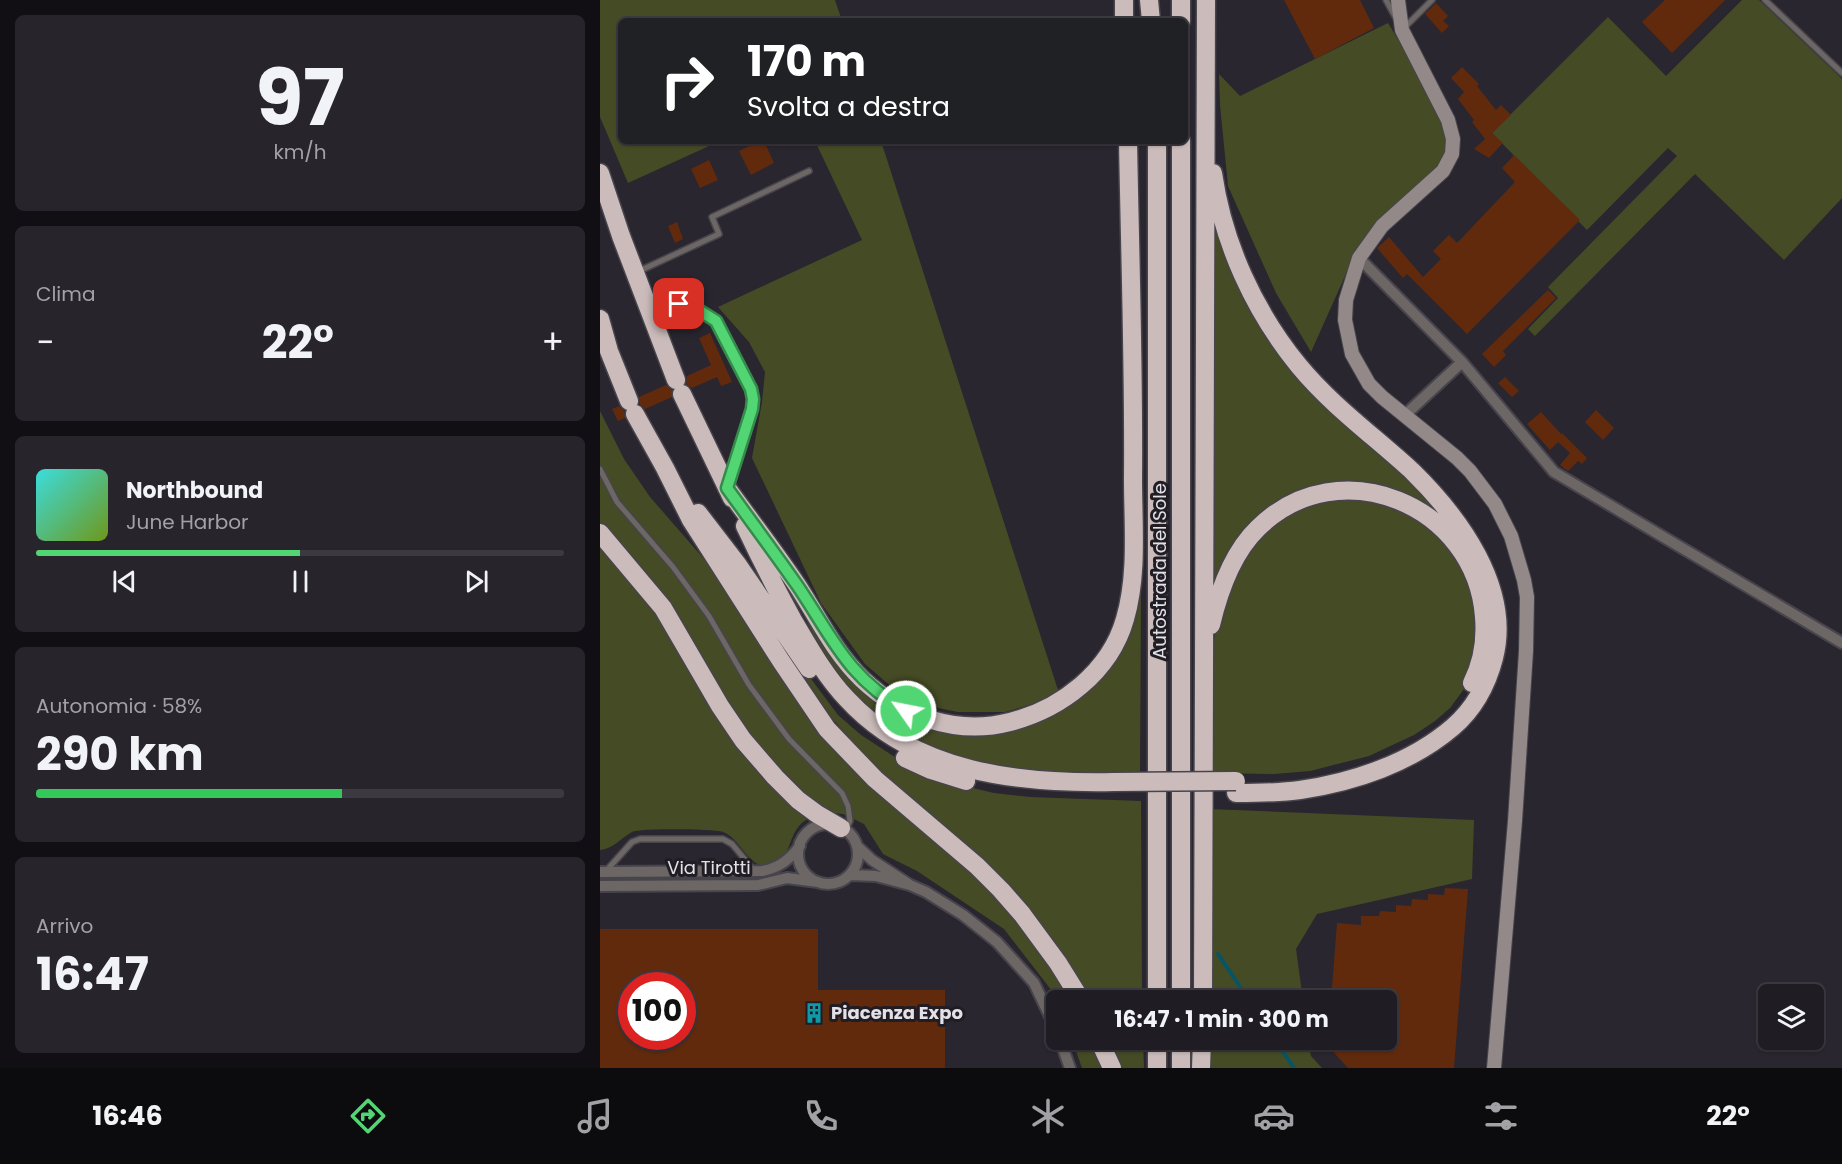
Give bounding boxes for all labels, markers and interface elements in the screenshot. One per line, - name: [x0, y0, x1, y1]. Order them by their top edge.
- text: 170 m: [747, 32, 866, 91]
- icon: right: [648, 42, 726, 120]
- text: 97: [255, 43, 345, 152]
- text: Svolta a destra: [747, 88, 950, 125]
- text: km/h: [273, 138, 327, 166]
- pin: [653, 278, 704, 329]
- text: Clima: [36, 280, 95, 308]
- icon: arrive: [662, 287, 695, 320]
- text: 22°: [262, 311, 334, 374]
- text: −: [36, 319, 54, 366]
- text: +: [541, 319, 564, 366]
- text: Northbound: [126, 475, 263, 506]
- street label: Autostrada del Sole: [1147, 483, 1172, 659]
- text: June Harbor: [126, 508, 249, 536]
- icon: previous: [108, 565, 141, 598]
- icon: pause: [284, 565, 317, 598]
- icon: next: [460, 565, 493, 598]
- position arrow: [874, 679, 938, 743]
- text: Autonomia · 58%: [36, 692, 202, 720]
- text: 290 km: [36, 723, 204, 786]
- street label: Via Tirotti: [667, 855, 751, 880]
- text: Arrivo: [36, 912, 93, 940]
- text: 16:47: [36, 943, 149, 1006]
- speed limit sign: 100: [618, 972, 696, 1050]
- map controls: [1758, 984, 1824, 1050]
- button: layers: [1758, 984, 1824, 1050]
- place label: Piacenza Expo: [831, 1000, 963, 1025]
- building icon: Piacenza Expo: [802, 1001, 826, 1025]
- text: 16:47 · 1 min · 300 m: [1114, 1004, 1329, 1035]
- icon: directions: [347, 1095, 389, 1137]
- icon: music: [574, 1095, 616, 1137]
- icon: phone: [800, 1095, 842, 1137]
- icon: climate: [1027, 1095, 1069, 1137]
- icon: car: [1253, 1095, 1295, 1137]
- icon: filters: [1480, 1095, 1522, 1137]
- text: 16:46: [92, 1097, 163, 1134]
- text: 22°: [1706, 1097, 1750, 1134]

